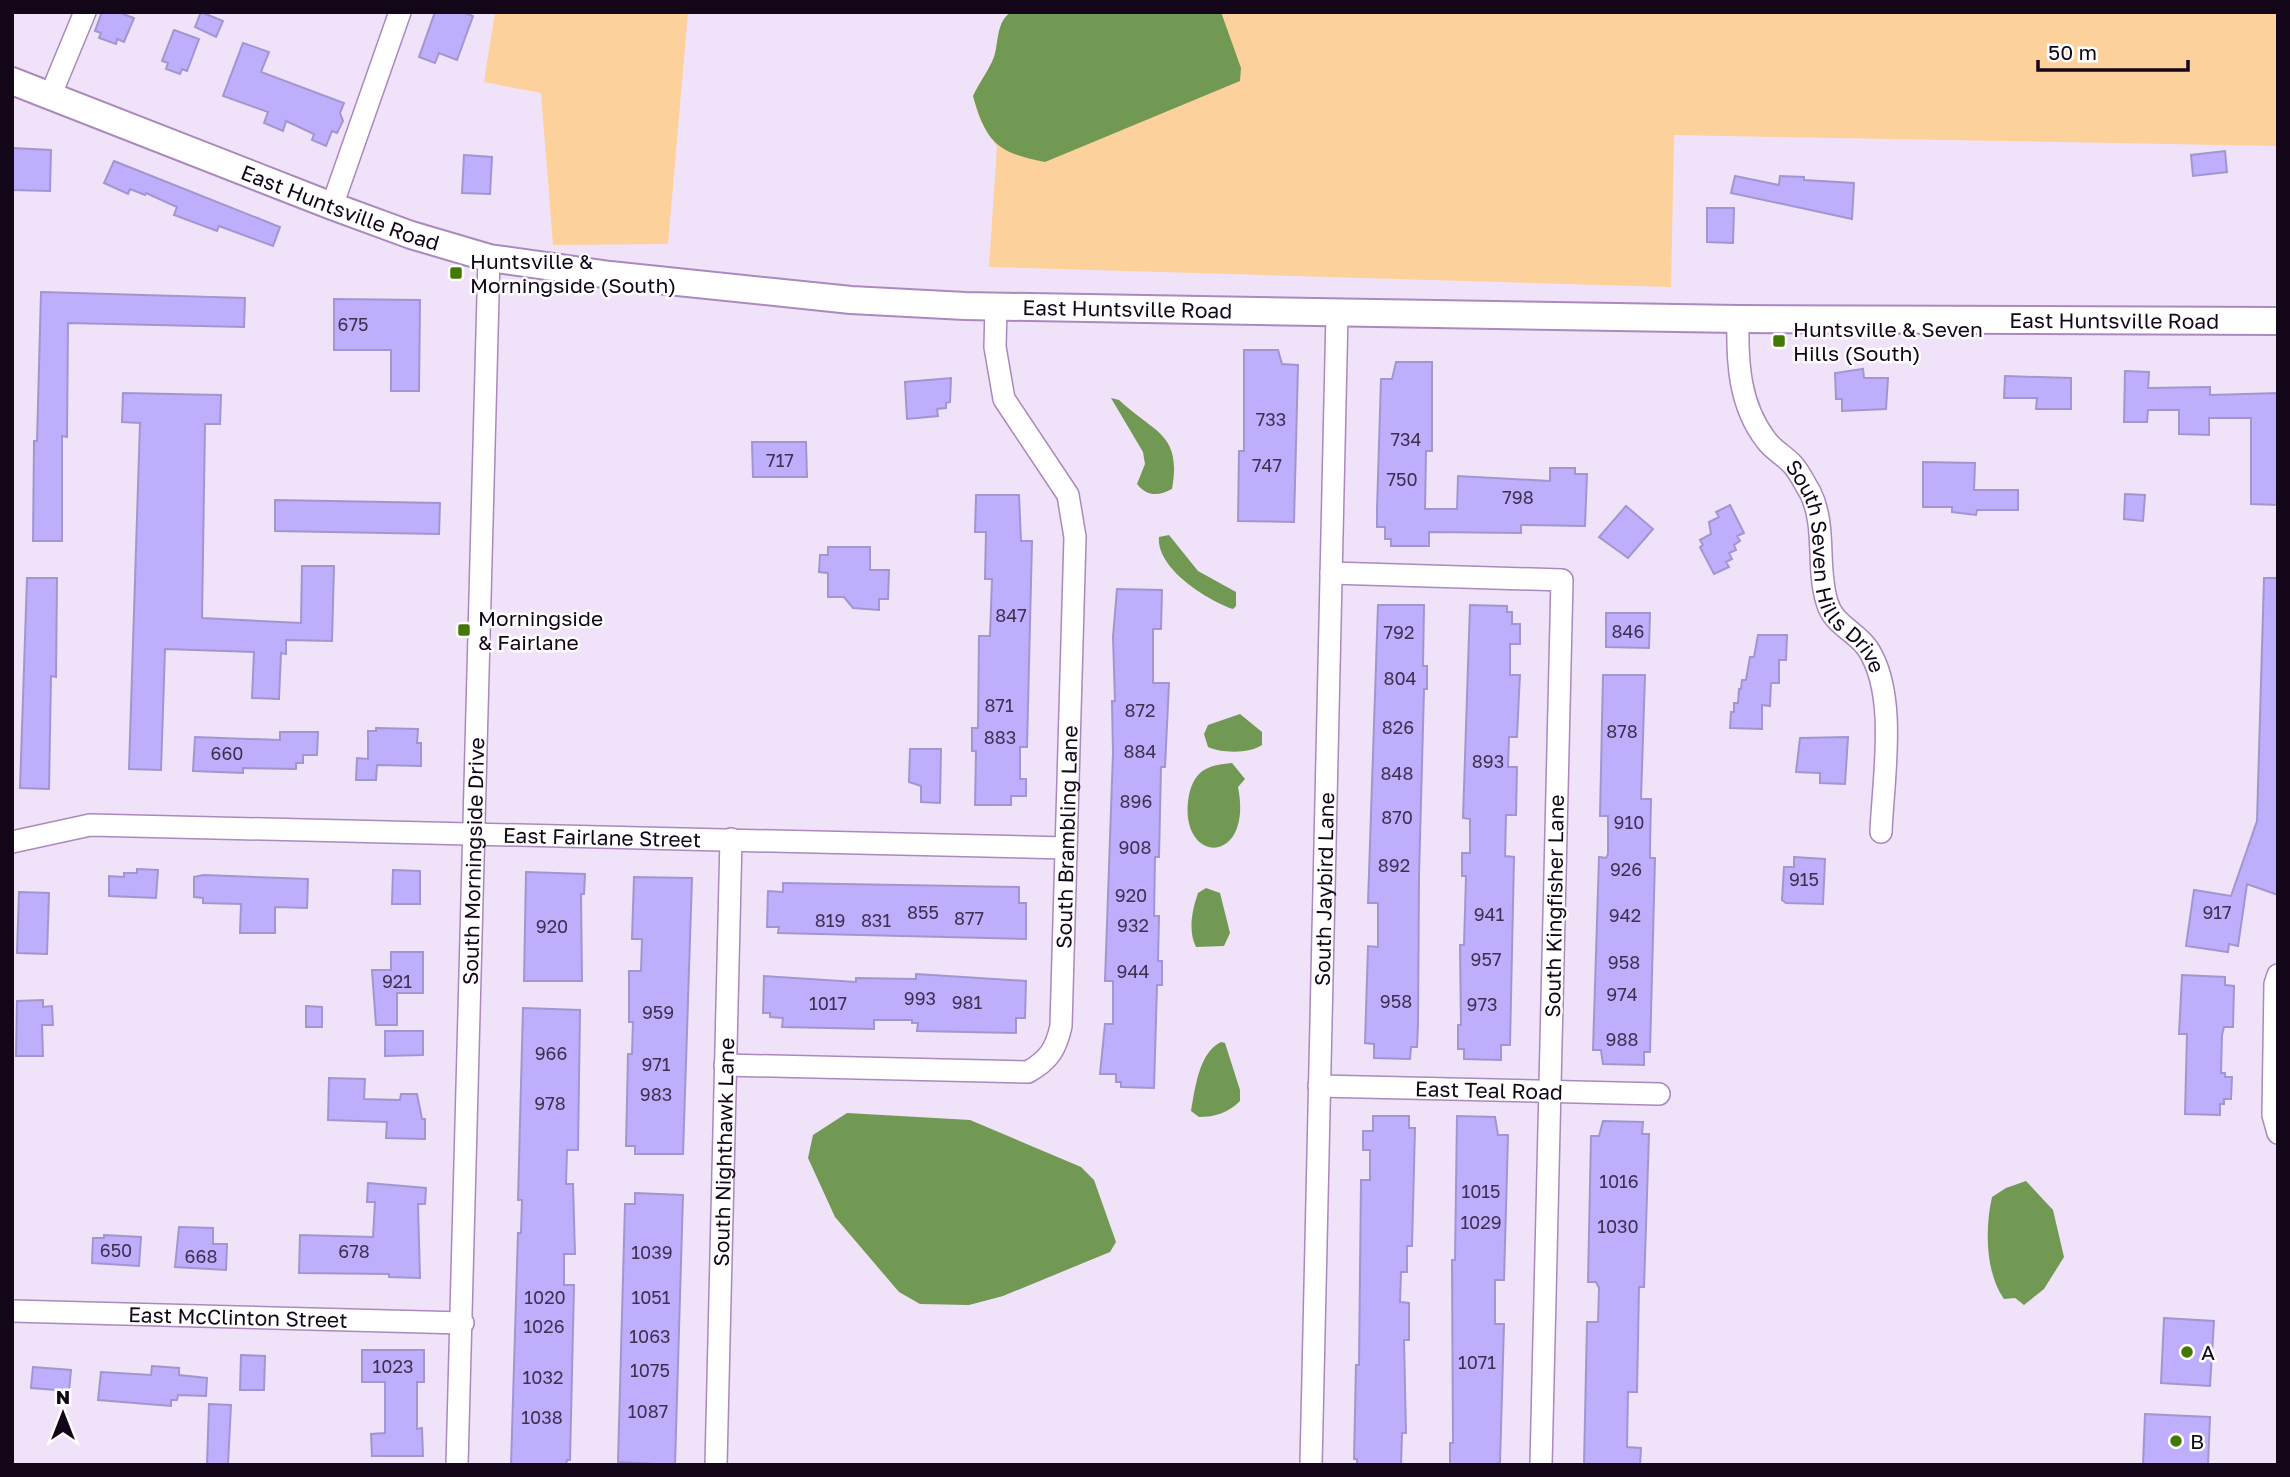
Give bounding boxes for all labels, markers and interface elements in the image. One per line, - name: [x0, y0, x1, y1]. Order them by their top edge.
- scale bar: [2038, 28, 2188, 72]
- text: 50 m: [2048, 39, 2097, 65]
- street label: East Huntsville Road: [237, 159, 443, 256]
- place label: Huntsville & Morningside (South): [470, 248, 676, 298]
- marker: Huntsville & Morningside (South): [448, 265, 464, 281]
- street label: East Huntsville Road: [1022, 294, 1232, 323]
- street label: East Huntsville Road: [2009, 307, 2219, 334]
- house number: 675: [338, 313, 368, 335]
- place label: Huntsville & Seven Hills (South): [1793, 316, 1983, 366]
- marker: Huntsville & Seven Hills (South): [1771, 333, 1787, 349]
- house number: 733: [1256, 408, 1286, 430]
- house number: 734: [1390, 428, 1422, 450]
- house number: 717: [766, 449, 794, 471]
- house number: 747: [1252, 454, 1282, 476]
- street label: South Seven Hills Drive: [1781, 454, 1891, 676]
- house number: 750: [1386, 468, 1418, 490]
- house number: 798: [1502, 486, 1534, 508]
- house number: 847: [995, 604, 1027, 626]
- place label: Morningside & Fairlane: [478, 605, 603, 655]
- house number: 846: [1612, 620, 1644, 642]
- house number: 792: [1384, 621, 1414, 643]
- marker: Morningside & Fairlane: [456, 622, 472, 638]
- house number: 804: [1383, 667, 1417, 689]
- house number: 871: [984, 694, 1014, 716]
- house number: 872: [1125, 699, 1155, 721]
- house number: 826: [1382, 716, 1414, 738]
- house number: 878: [1606, 720, 1638, 742]
- street label: South Brambling Lane: [1050, 725, 1083, 949]
- house number: 883: [984, 726, 1016, 748]
- street label: South Morningside Drive: [457, 737, 489, 985]
- house number: 884: [1124, 740, 1156, 762]
- house number: 660: [211, 742, 243, 764]
- house number: 893: [1472, 750, 1504, 772]
- house number: 848: [1381, 762, 1413, 784]
- house number: 896: [1120, 790, 1152, 812]
- street label: South Jaybird Lane: [1309, 792, 1339, 986]
- street label: South Kingfisher Lane: [1539, 794, 1569, 1018]
- house number: 870: [1381, 806, 1413, 828]
- house number: 910: [1614, 811, 1644, 833]
- street label: East Fairlane Street: [503, 822, 701, 852]
- house number: 908: [1118, 836, 1152, 858]
- house number: 892: [1378, 854, 1410, 876]
- house number: 926: [1610, 858, 1642, 880]
- house number: 915: [1789, 868, 1819, 890]
- house number: 920: [1115, 884, 1147, 906]
- house number: 855: [907, 901, 939, 923]
- house number: 917: [2202, 901, 2232, 923]
- house number: 941: [1474, 903, 1505, 925]
- house number: 942: [1609, 904, 1641, 926]
- house number: 877: [954, 907, 984, 929]
- house number: 819: [815, 909, 845, 931]
- house number: 831: [861, 909, 891, 931]
- house number: 932: [1117, 914, 1149, 936]
- house number: 920: [536, 915, 568, 937]
- house number: 957: [1471, 948, 1501, 970]
- house number: 958: [1608, 951, 1640, 973]
- house number: 944: [1117, 960, 1149, 982]
- house number: 921: [382, 970, 412, 992]
- house number: 974: [1606, 983, 1638, 1005]
- house number: 993: [904, 987, 936, 1009]
- house number: 958: [1380, 990, 1412, 1012]
- house number: 981: [952, 991, 983, 1013]
- house number: 1017: [809, 992, 847, 1014]
- house number: 973: [1467, 993, 1497, 1015]
- house number: 959: [642, 1001, 674, 1023]
- house number: 988: [1606, 1028, 1638, 1050]
- street label: South Nighthawk Lane: [708, 1037, 739, 1267]
- house number: 966: [535, 1042, 567, 1064]
- house number: 971: [641, 1053, 671, 1075]
- street label: East Teal Road: [1415, 1075, 1563, 1105]
- house number: 983: [640, 1083, 672, 1105]
- house number: 978: [534, 1092, 566, 1114]
- house number: 1016: [1599, 1170, 1639, 1192]
- house number: 1015: [1461, 1180, 1501, 1202]
- house number: 1029: [1460, 1211, 1502, 1233]
- house number: 1030: [1597, 1215, 1639, 1237]
- house number: 650: [100, 1239, 132, 1261]
- house number: 678: [338, 1240, 370, 1262]
- house number: 1039: [631, 1241, 673, 1263]
- house number: 668: [185, 1245, 217, 1267]
- house number: 1020: [524, 1286, 566, 1308]
- house number: 1051: [631, 1286, 671, 1308]
- street label: East McClinton Street: [128, 1301, 348, 1333]
- house number: 1026: [523, 1315, 565, 1337]
- house number: 1063: [629, 1325, 671, 1347]
- place label: A: [2201, 1339, 2215, 1365]
- marker: A: [2179, 1344, 2195, 1360]
- house number: 1071: [1458, 1351, 1496, 1373]
- house number: 1023: [373, 1355, 413, 1377]
- house number: 1075: [630, 1359, 670, 1381]
- house number: 1032: [523, 1366, 563, 1388]
- north arrow: [28, 1379, 98, 1449]
- text: N: [56, 1385, 70, 1408]
- house number: 1087: [628, 1400, 668, 1422]
- house number: 1038: [521, 1406, 563, 1428]
- place label: B: [2190, 1428, 2204, 1454]
- marker: B: [2168, 1433, 2184, 1449]

